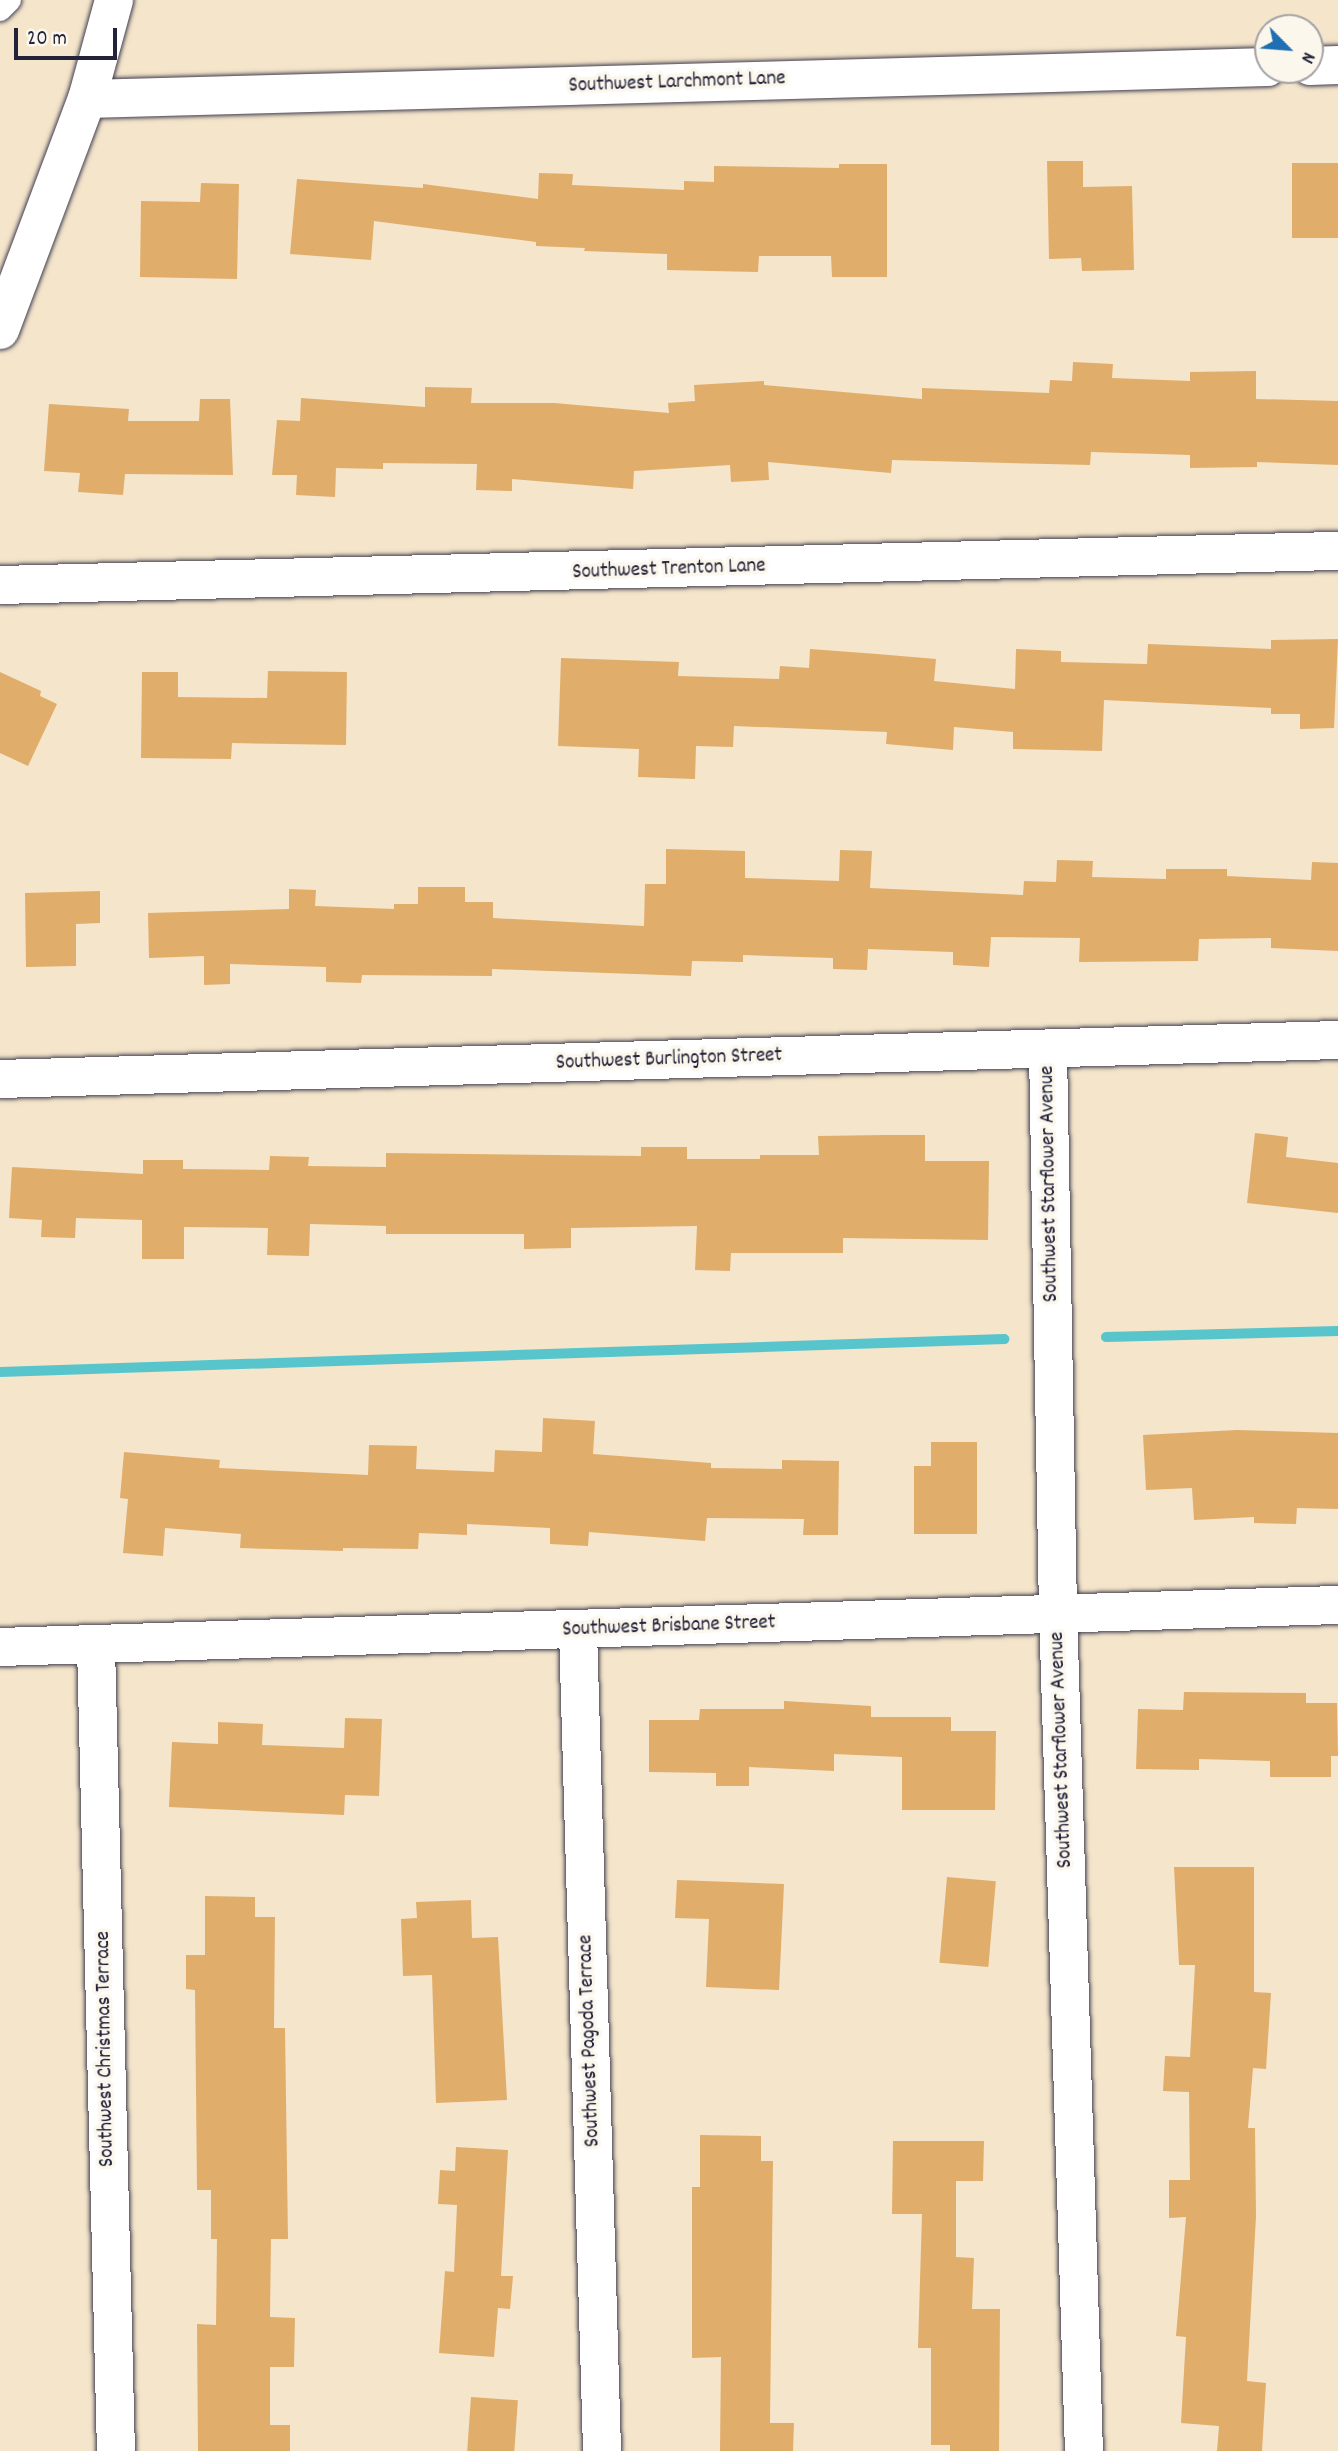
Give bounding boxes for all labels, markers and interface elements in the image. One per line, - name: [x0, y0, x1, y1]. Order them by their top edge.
- scale bar: [18, 14, 121, 58]
- north arrow: [1254, 14, 1324, 84]
- text: 20 m: [27, 25, 67, 55]
- text: N: [1292, 47, 1321, 67]
- street label: Southwest Larchmont Lane: [568, 67, 786, 99]
- street label: Southwest Trenton Lane: [572, 554, 766, 586]
- street label: Southwest Burlington Street: [555, 1043, 783, 1077]
- street label: Southwest Starflower Avenue: [1035, 1066, 1065, 1302]
- street label: Southwest Brisbane Street: [562, 1611, 776, 1643]
- street label: Southwest Starflower Avenue: [1045, 1631, 1079, 1869]
- street label: Southwest Christmas Terrace: [91, 1931, 121, 2167]
- street label: Southwest Pagoda Terrace: [574, 1934, 606, 2148]

